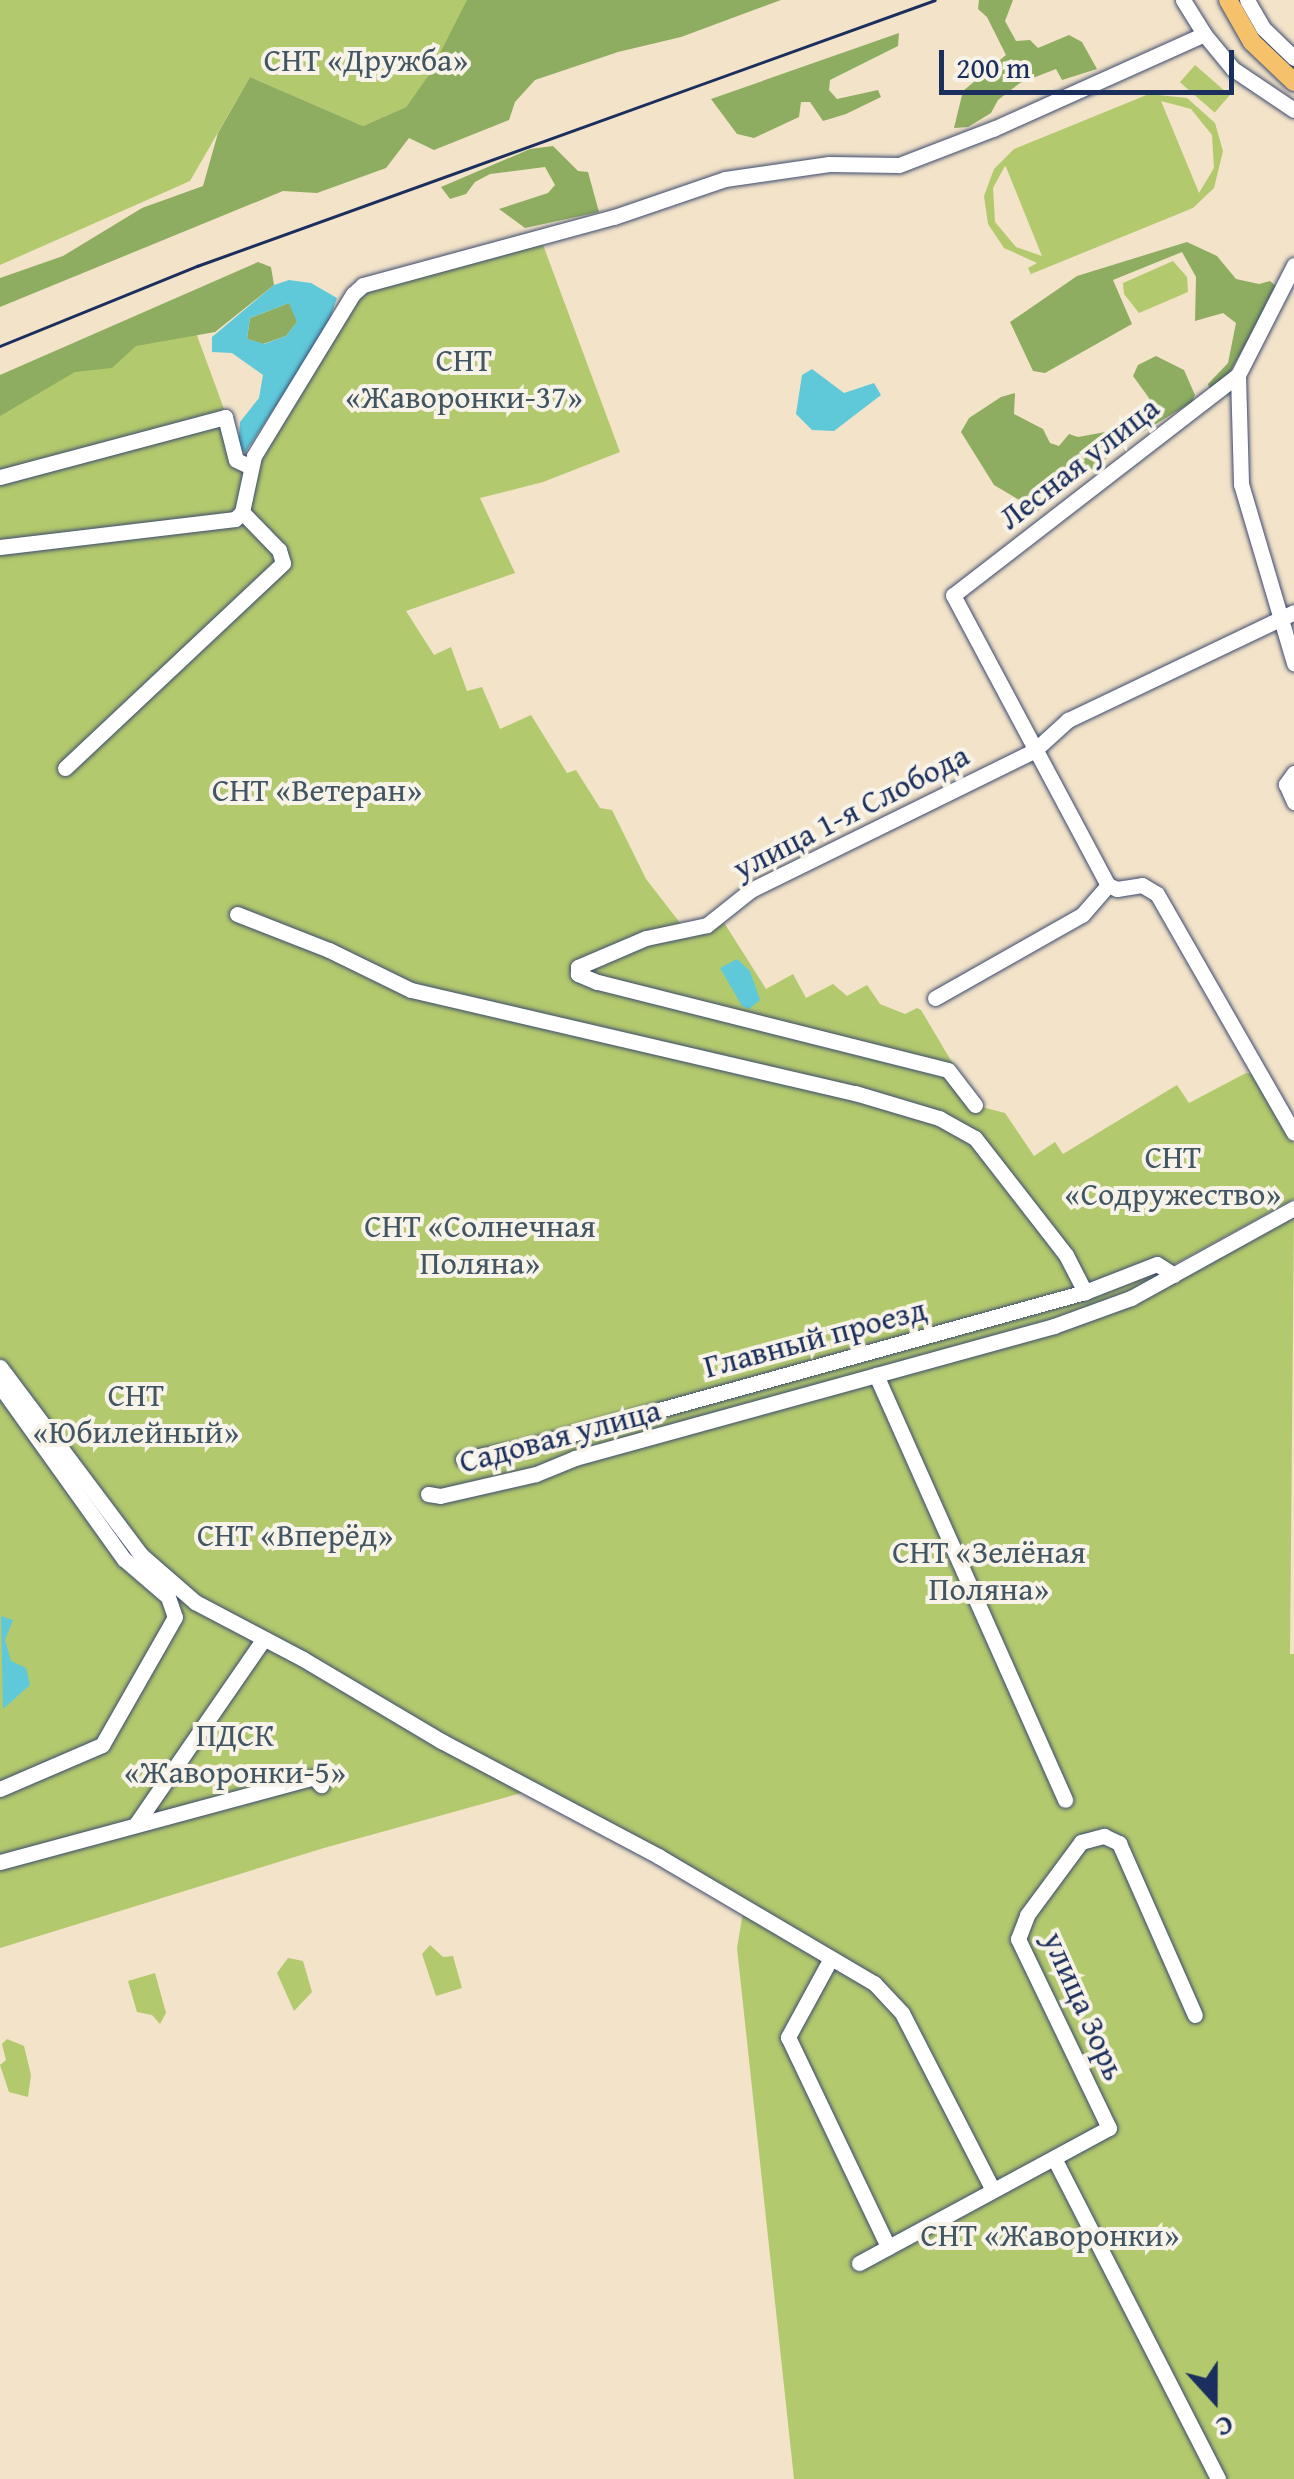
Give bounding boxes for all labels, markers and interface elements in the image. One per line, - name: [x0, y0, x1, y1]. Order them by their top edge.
- scale bar: [944, 30, 1239, 92]
- park label: СНТ «Дружба»: [264, 41, 468, 79]
- text: 200 m: [956, 45, 1030, 89]
- park label: СНТ «Жаворонки-37»: [346, 342, 582, 417]
- street label: Лесная улица: [991, 388, 1167, 538]
- street label: улица 1-я Слобода: [727, 736, 975, 888]
- park label: СНТ «Ветеран»: [212, 771, 422, 809]
- park label: СНТ «Содружество»: [1065, 1139, 1281, 1214]
- park label: СНТ «Солнечная Поляна»: [364, 1208, 596, 1283]
- street label: Главный проезд: [699, 1290, 931, 1386]
- park label: СНТ «Юбилейный»: [33, 1377, 239, 1452]
- street label: Садовая улица: [455, 1391, 665, 1481]
- park label: СНТ «Вперёд»: [197, 1516, 393, 1554]
- park label: СНТ «Зелёная Поляна»: [892, 1534, 1086, 1609]
- park label: ПДСК «Жаворонки-5»: [124, 1717, 346, 1792]
- street label: улица Зорь: [1034, 1926, 1134, 2086]
- park label: СНТ «Жаворонки»: [921, 2216, 1179, 2254]
- north arrow: [1164, 2349, 1264, 2449]
- text: С: [1210, 2405, 1240, 2449]

